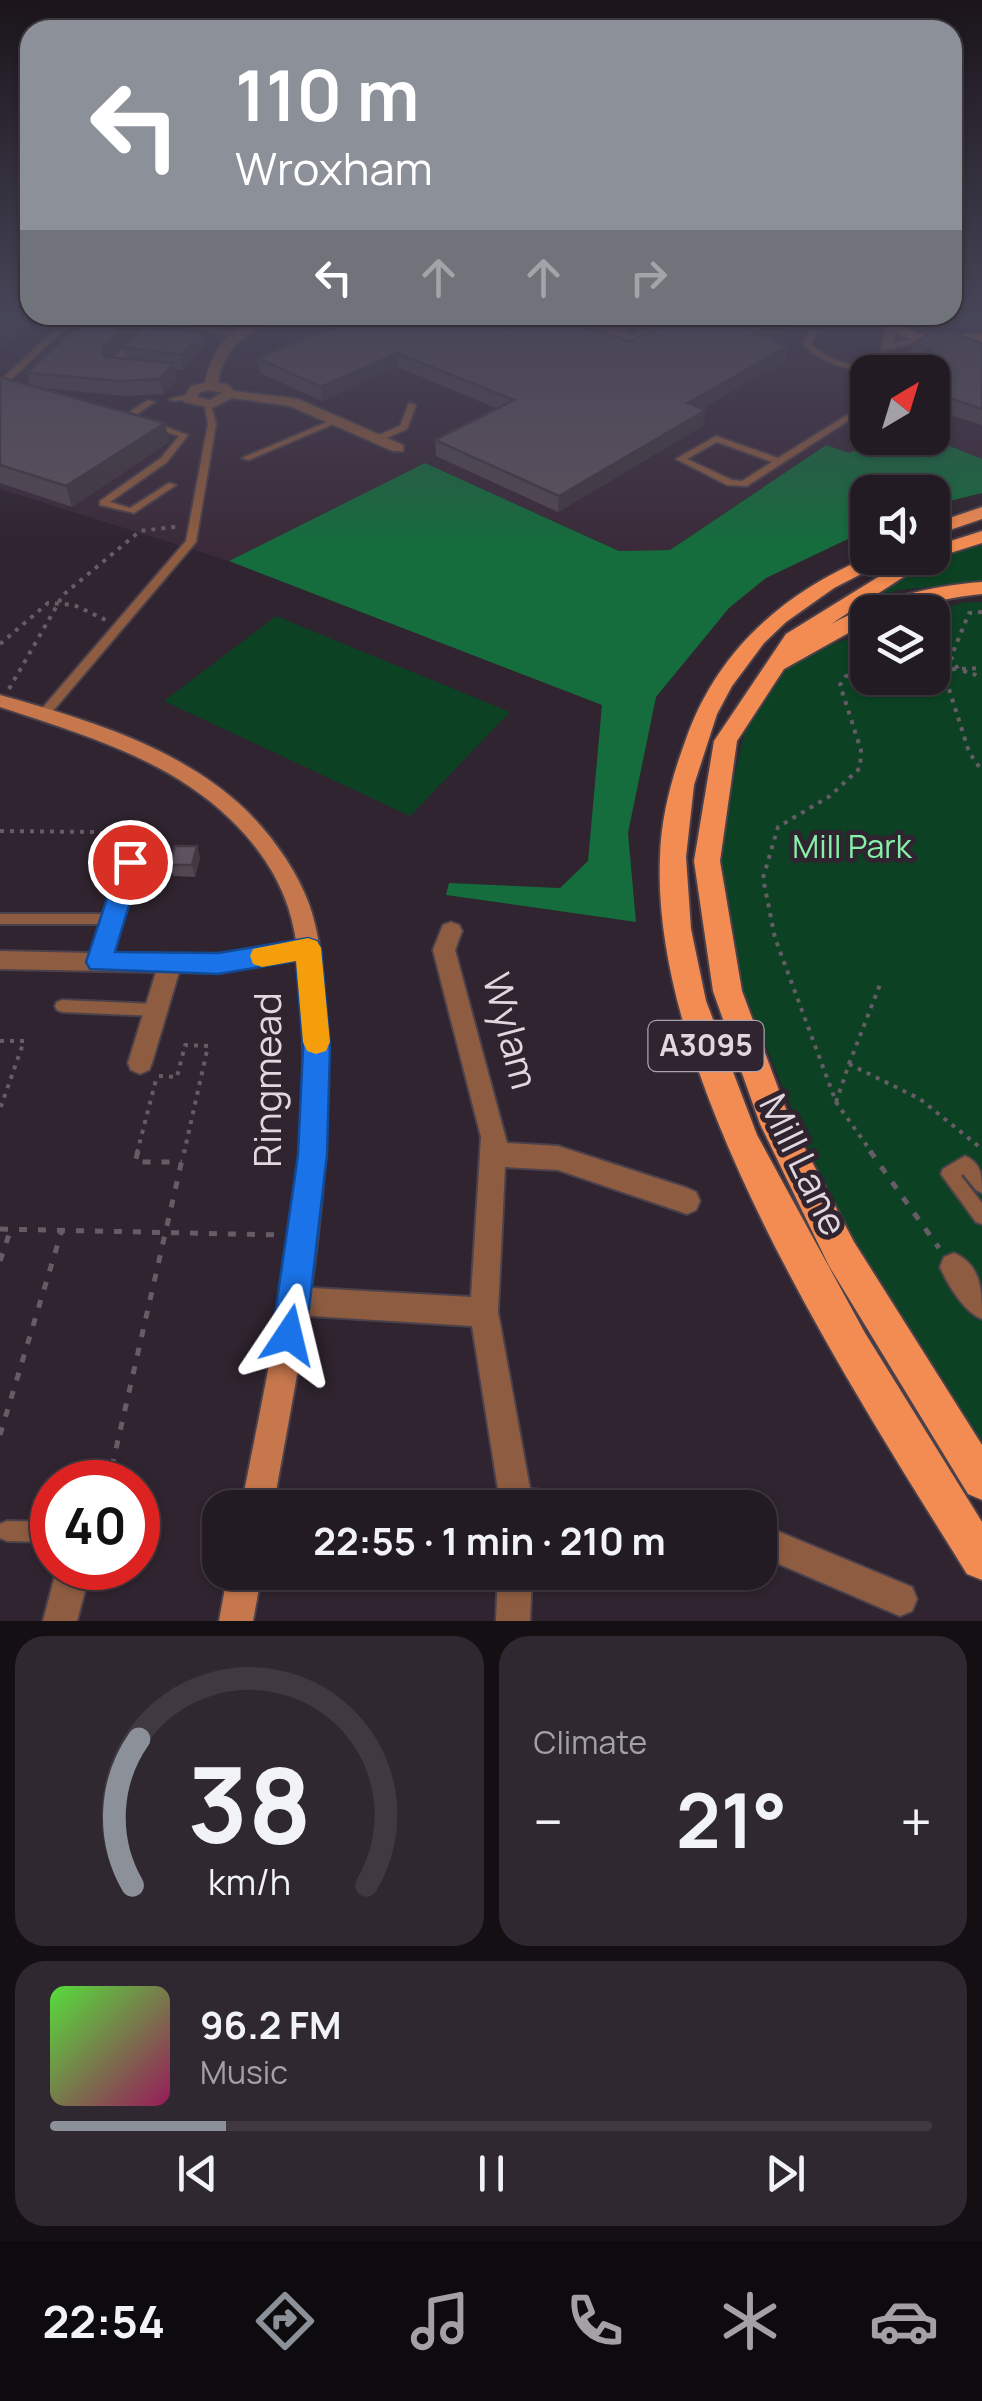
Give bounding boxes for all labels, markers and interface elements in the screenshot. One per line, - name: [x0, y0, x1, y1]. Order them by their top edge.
- text: 110 m: [235, 46, 419, 142]
- icon: left: [70, 60, 200, 190]
- text: Wroxham: [235, 137, 433, 199]
- icon: left: [306, 250, 361, 305]
- icon: ahead: [411, 250, 466, 305]
- icon: ahead: [516, 250, 571, 305]
- icon: right: [621, 250, 676, 305]
- north arrow: [850, 355, 950, 455]
- map controls: [850, 355, 950, 695]
- button: sound: [850, 475, 950, 575]
- button: layers: [850, 595, 950, 695]
- pin: [88, 820, 173, 905]
- park label: Mill Park: [792, 824, 913, 868]
- icon: arrive: [103, 835, 158, 890]
- street label: Wylam: [472, 967, 552, 1094]
- street label: Ringmead: [240, 992, 292, 1168]
- road number: A3095: [648, 1021, 764, 1071]
- street label: Mill Lane: [748, 1085, 861, 1244]
- position arrow: [237, 1283, 341, 1387]
- speed limit sign: 40: [30, 1460, 160, 1590]
- text: 22:55 · 1 min · 210 m: [313, 1514, 666, 1566]
- text: Climate: [534, 1720, 647, 1764]
- text: 38: [187, 1732, 311, 1874]
- text: 21°: [676, 1768, 787, 1871]
- text: −: [534, 1783, 563, 1859]
- text: +: [900, 1783, 932, 1859]
- text: km/h: [208, 1857, 291, 1906]
- text: 96.2 FM: [200, 1998, 341, 2050]
- text: Music: [200, 2050, 288, 2094]
- icon: previous: [170, 2146, 225, 2201]
- icon: pause: [464, 2146, 519, 2201]
- icon: next: [758, 2146, 813, 2201]
- icon: directions: [250, 2286, 320, 2356]
- icon: music: [405, 2286, 475, 2356]
- icon: phone: [560, 2286, 630, 2356]
- icon: climate: [715, 2286, 785, 2356]
- icon: car: [869, 2286, 939, 2356]
- text: 22:54: [42, 2290, 165, 2352]

